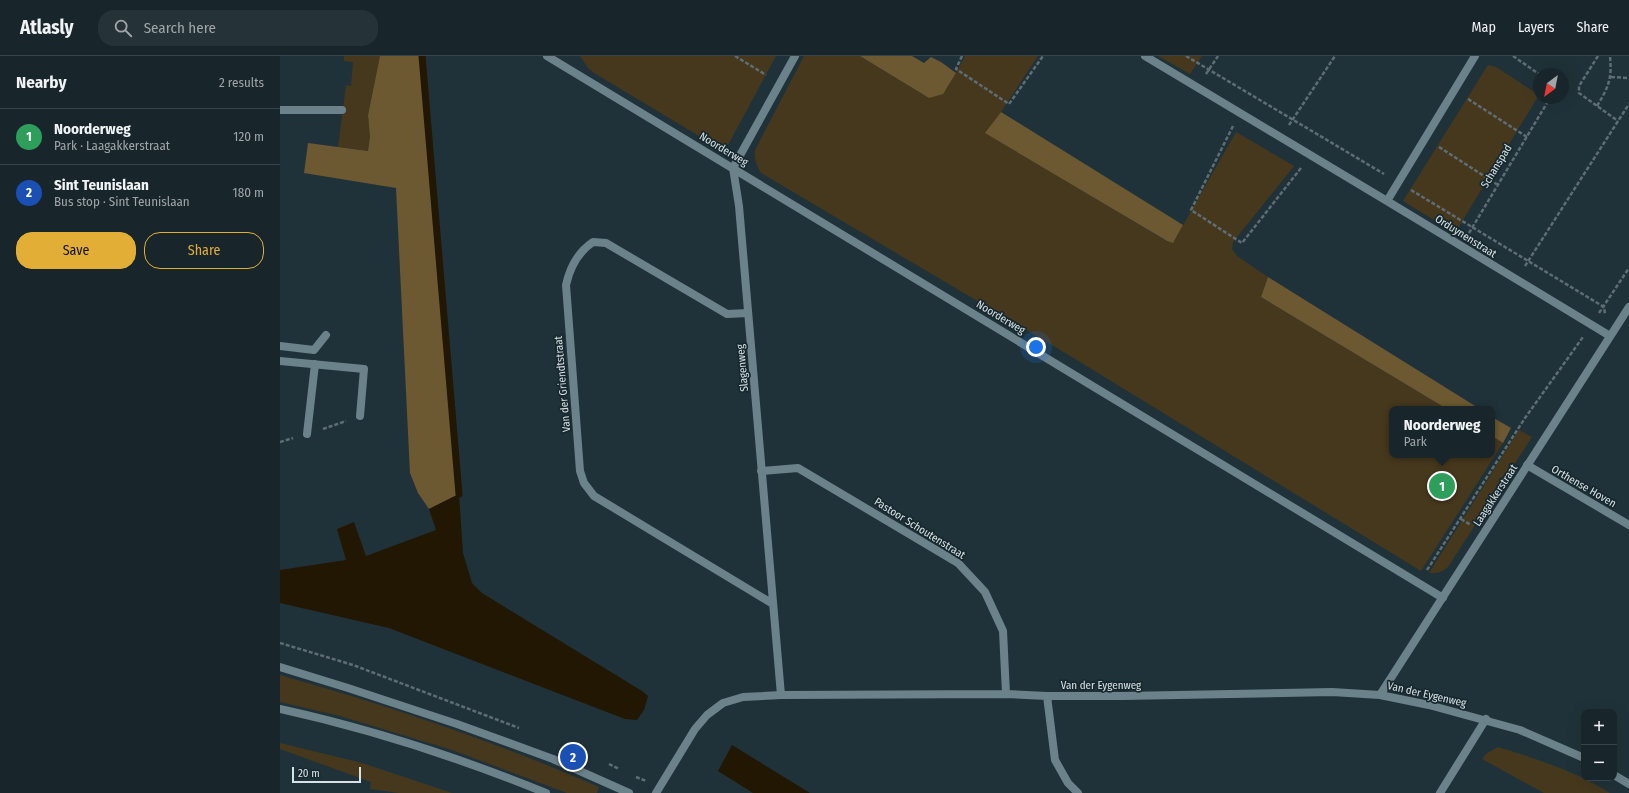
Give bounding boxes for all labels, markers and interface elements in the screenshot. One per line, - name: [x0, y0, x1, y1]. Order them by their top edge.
- search box: [98, 10, 378, 46]
- text: Atlasly: [20, 16, 74, 39]
- icon: search: [112, 17, 134, 39]
- text: Search here: [144, 19, 216, 37]
- text: Map: [1472, 19, 1496, 36]
- text: Layers: [1518, 19, 1554, 36]
- text: Share: [1576, 19, 1609, 36]
- north arrow: [1533, 68, 1569, 104]
- text: Nearby: [16, 72, 67, 93]
- text: 2 results: [219, 75, 264, 90]
- text: Noorderweg: [54, 120, 131, 138]
- text: 1: [26, 129, 32, 144]
- text: 120 m: [233, 129, 264, 144]
- street label: Noorderweg: [697, 130, 751, 170]
- text: Park · Laagakkerstraat: [54, 138, 170, 153]
- street label: Schanspad: [1478, 142, 1515, 191]
- text: Sint Teunislaan: [54, 176, 149, 194]
- text: 2: [26, 185, 32, 200]
- text: 180 m: [233, 185, 264, 200]
- text: Bus stop · Sint Teunislaan: [54, 194, 190, 209]
- street label: Orduynenstraat: [1433, 212, 1499, 261]
- button: Save: [16, 232, 136, 269]
- button: Share: [144, 232, 264, 269]
- street label: Noorderweg: [974, 298, 1028, 338]
- street label: Van der Griendtstraat: [552, 335, 573, 433]
- your location: [1026, 337, 1046, 357]
- street label: Slagenweg: [734, 343, 751, 392]
- popup: [1389, 406, 1495, 458]
- text: Noorderweg: [1404, 416, 1480, 434]
- text: Park: [1404, 434, 1427, 449]
- street label: Laagakkerstraat: [1471, 462, 1520, 529]
- street label: Orthense Hoven: [1549, 463, 1618, 510]
- pin: 1: [1429, 471, 1455, 501]
- street label: Pastoor Schoutenstraat: [872, 495, 968, 562]
- street label: Van der Eygenweg: [1061, 679, 1142, 692]
- street label: Van der Eygenweg: [1386, 679, 1468, 710]
- map controls: [1581, 709, 1617, 781]
- button: +: [1581, 709, 1617, 745]
- pin: 2: [560, 742, 586, 772]
- button: −: [1581, 745, 1617, 781]
- scale bar: [292, 765, 361, 784]
- text: 20 m: [298, 767, 320, 780]

